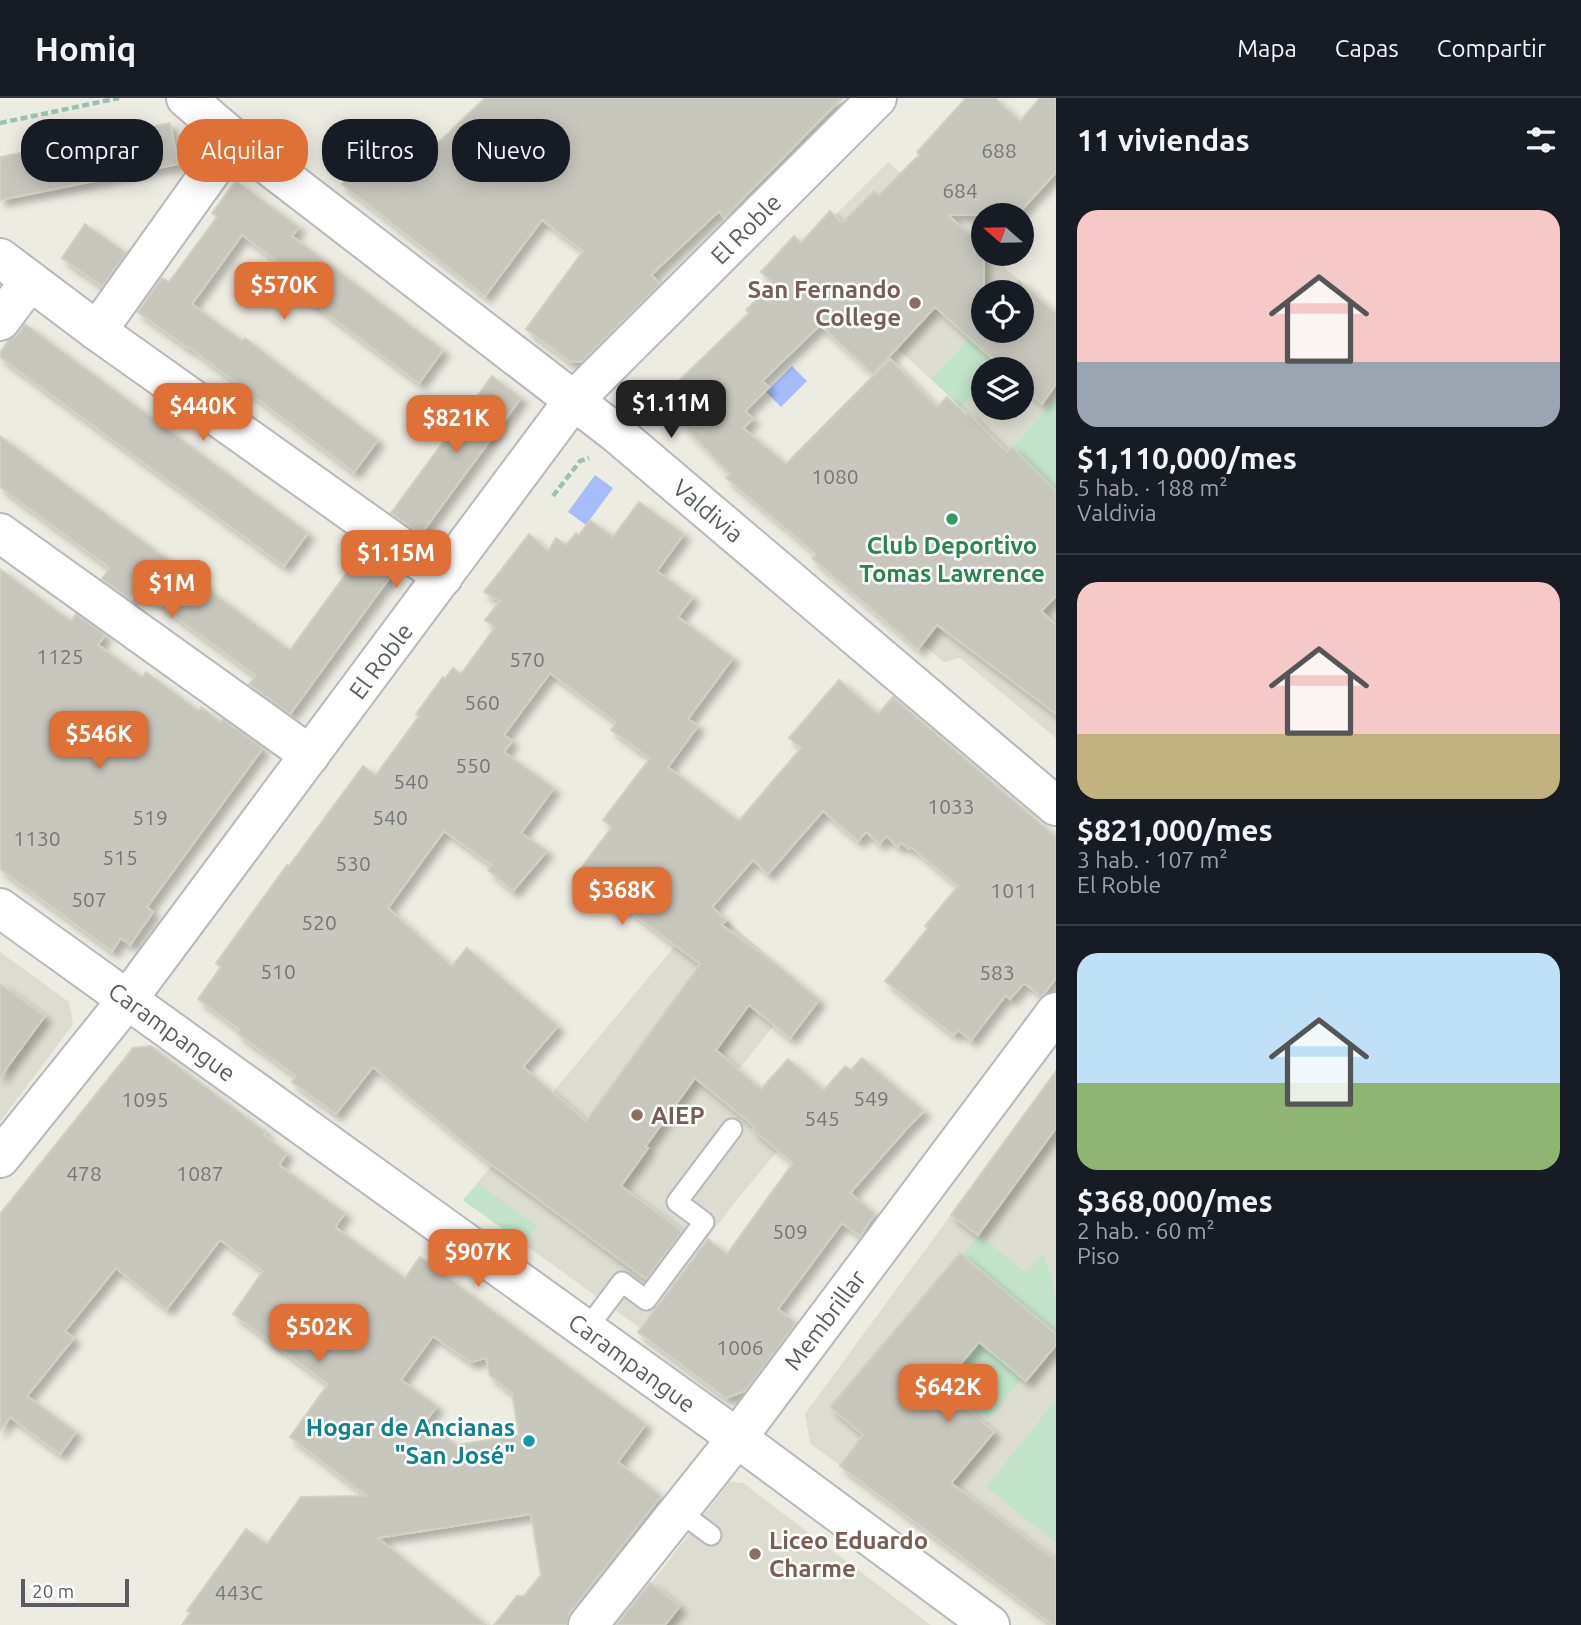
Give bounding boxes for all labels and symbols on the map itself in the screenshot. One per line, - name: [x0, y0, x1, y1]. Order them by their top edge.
- house number: 688: [981, 138, 1017, 162]
- house number: 684: [942, 178, 978, 202]
- street label: El Roble: [705, 188, 787, 270]
- north arrow: [971, 203, 1034, 266]
- pin: $570K: [235, 262, 333, 322]
- place label: San Fernando College: [747, 276, 901, 331]
- marker: San Fernando College: [907, 295, 923, 311]
- pin: $1.11M: [614, 380, 728, 440]
- pin: $440K: [154, 384, 252, 443]
- pin: $821K: [407, 396, 505, 455]
- house number: 1080: [811, 464, 859, 488]
- street label: Valdivia: [667, 474, 749, 548]
- marker: Club Deportivo Tomas Lawrence: [944, 511, 960, 527]
- pin: $1.15M: [339, 531, 453, 590]
- place label: Club Deportivo Tomas Lawrence: [859, 532, 1045, 587]
- pin: $1M: [138, 560, 206, 620]
- street label: El Roble: [344, 618, 418, 704]
- house number: 1125: [36, 644, 84, 668]
- house number: 570: [509, 647, 545, 671]
- house number: 560: [464, 690, 500, 714]
- pin: $546K: [50, 712, 148, 771]
- house number: 550: [455, 753, 491, 777]
- house number: 540: [393, 769, 429, 793]
- house number: 1033: [927, 794, 975, 818]
- house number: 519: [132, 805, 168, 829]
- house number: 540: [372, 805, 408, 829]
- house number: 1130: [13, 826, 61, 850]
- house number: 515: [102, 845, 138, 869]
- house number: 530: [335, 851, 371, 875]
- pin: $368K: [573, 868, 671, 927]
- house number: 1011: [990, 878, 1038, 902]
- house number: 507: [71, 887, 107, 911]
- house number: 520: [301, 910, 337, 934]
- house number: 510: [260, 959, 296, 983]
- house number: 583: [979, 960, 1015, 984]
- street label: Carampangue: [103, 977, 241, 1087]
- house number: 549: [853, 1086, 889, 1110]
- house number: 1095: [121, 1087, 169, 1111]
- place label: AIEP: [651, 1102, 705, 1129]
- house number: 545: [804, 1106, 840, 1130]
- marker: AIEP: [629, 1107, 645, 1123]
- house number: 478: [66, 1161, 102, 1185]
- house number: 1087: [176, 1161, 224, 1185]
- house number: 509: [772, 1219, 808, 1243]
- pin: $907K: [429, 1230, 527, 1289]
- street label: Membrillar: [779, 1265, 871, 1375]
- pin: $502K: [270, 1304, 368, 1364]
- street label: Carampangue: [563, 1308, 701, 1418]
- house number: 1006: [716, 1335, 764, 1359]
- pin: $642K: [899, 1364, 997, 1424]
- place label: Hogar de Ancianas "San José": [306, 1414, 515, 1469]
- marker: Hogar de Ancianas "San José": [521, 1433, 537, 1449]
- place label: Liceo Eduardo Charme: [769, 1527, 928, 1582]
- marker: Liceo Eduardo Charme: [747, 1546, 763, 1562]
- scale bar: [21, 1576, 130, 1608]
- house number: 443C: [215, 1580, 263, 1604]

